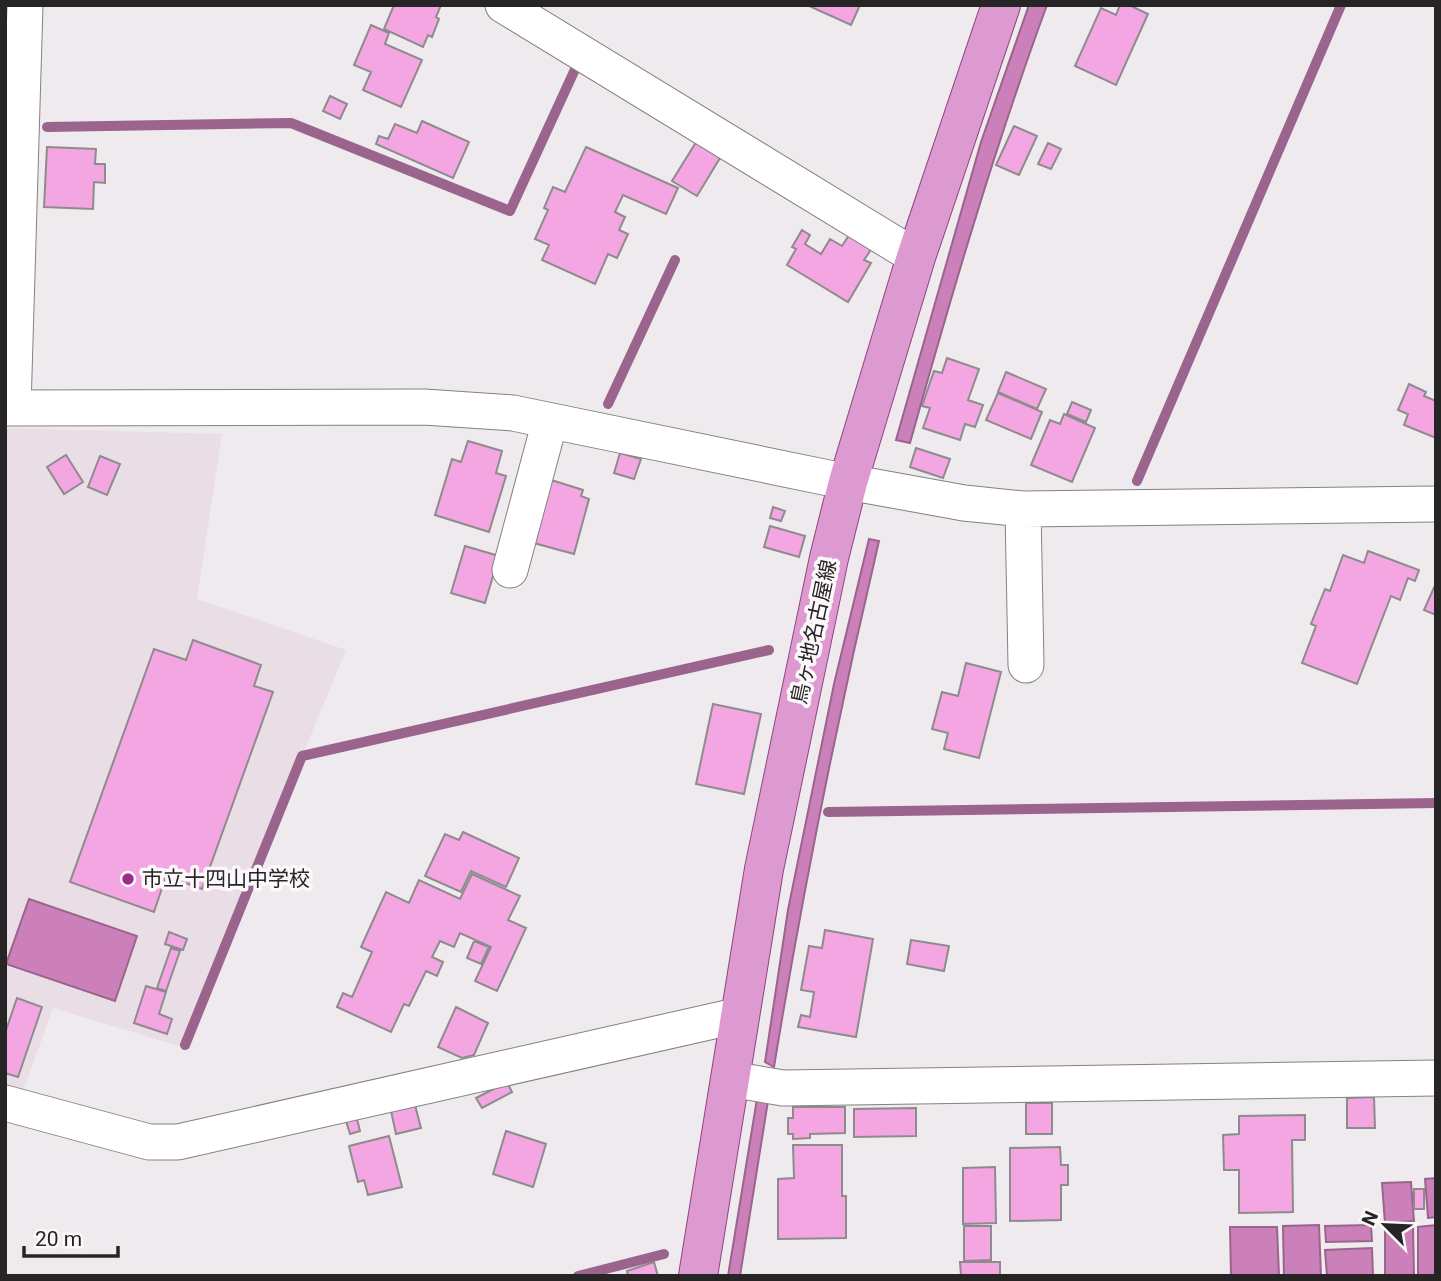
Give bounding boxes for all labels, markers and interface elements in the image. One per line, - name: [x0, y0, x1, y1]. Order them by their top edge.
- street label: 鳥ヶ地名古屋線: [787, 558, 841, 706]
- place label: 市立十四山中学校: [142, 867, 310, 891]
- marker: 市立十四山中学校: [120, 871, 136, 887]
- north arrow: [1350, 1190, 1420, 1260]
- text: N: [1357, 1207, 1383, 1229]
- scale bar: [24, 1214, 119, 1258]
- text: 20 m: [35, 1227, 82, 1251]

